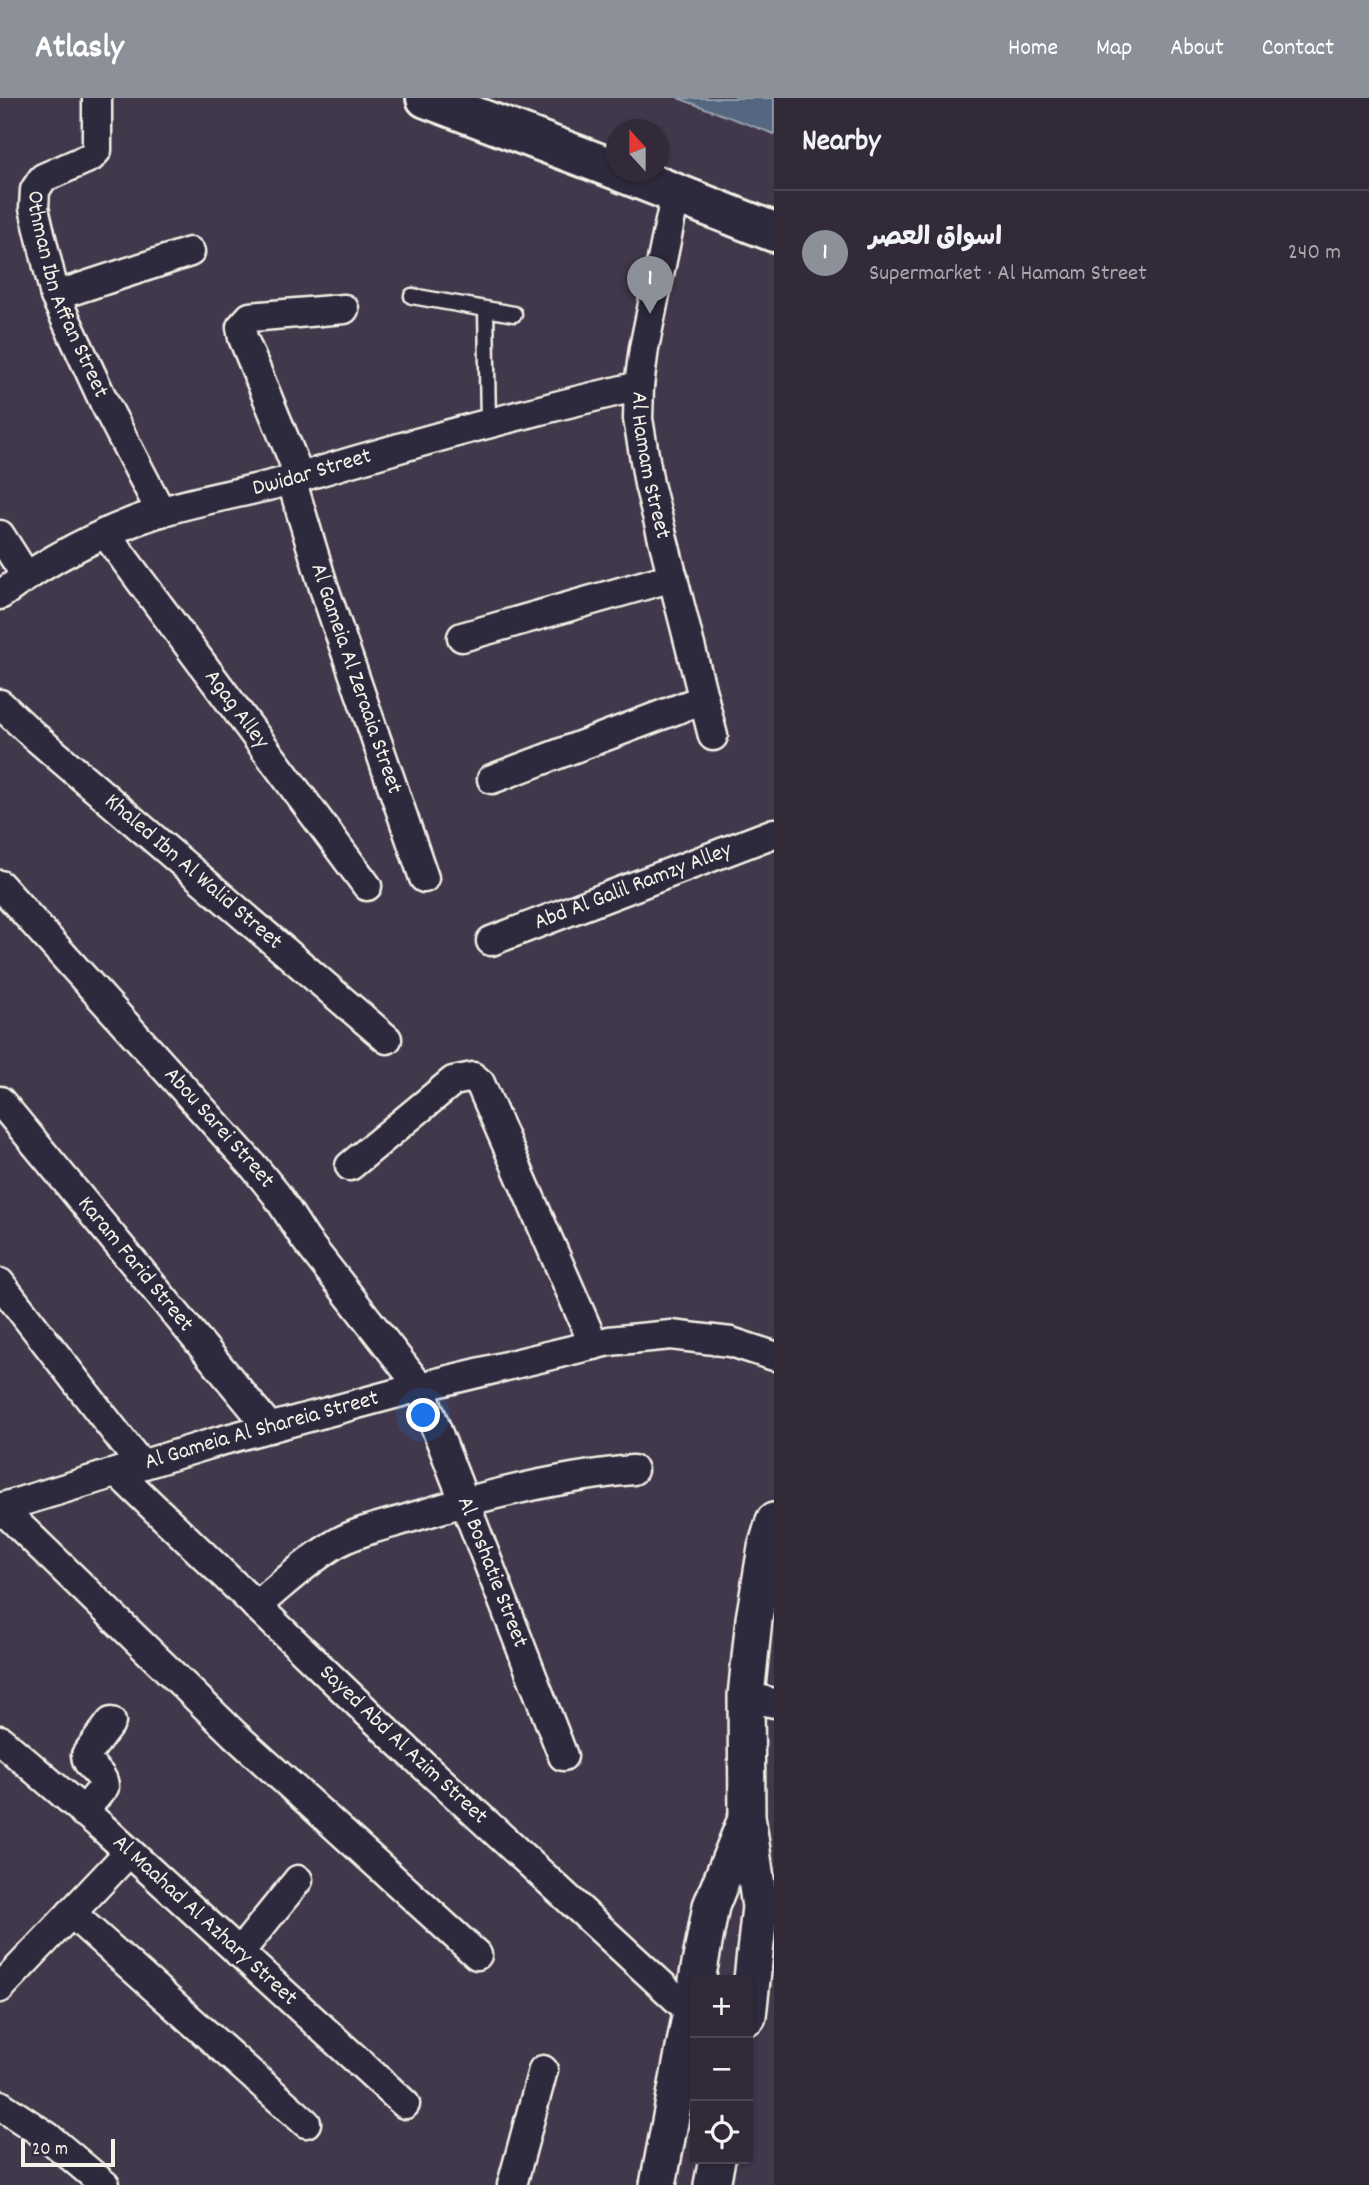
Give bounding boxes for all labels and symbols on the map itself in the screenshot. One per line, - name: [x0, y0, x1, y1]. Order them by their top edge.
- north arrow: [606, 119, 669, 182]
- street label: Othman Ibn Affan Street: [17, 190, 116, 403]
- pin: 1: [627, 256, 673, 314]
- street label: Al Hamam Street: [621, 391, 679, 543]
- street label: Dwidar Street: [249, 440, 375, 505]
- street label: Al Gameia Al Zeraaia Street: [301, 559, 410, 799]
- street label: Agag Alley: [196, 663, 277, 757]
- street label: Khaled Ibn Al Walid Street: [97, 786, 289, 958]
- street label: Abd Al Galil Ramzy Alley: [530, 834, 737, 939]
- street label: Abou Sarei Street: [155, 1060, 282, 1196]
- street label: Karam Farid Street: [69, 1189, 201, 1340]
- street label: Al Gameia Al Shareia Street: [141, 1382, 383, 1479]
- your location: [406, 1398, 440, 1432]
- street label: Al Boshatie Street: [448, 1492, 536, 1653]
- street label: Sayed Abd Al Azim Street: [311, 1657, 495, 1833]
- street label: Al Maahad Al Azhary Street: [105, 1827, 305, 2014]
- scale bar: [21, 2136, 116, 2168]

